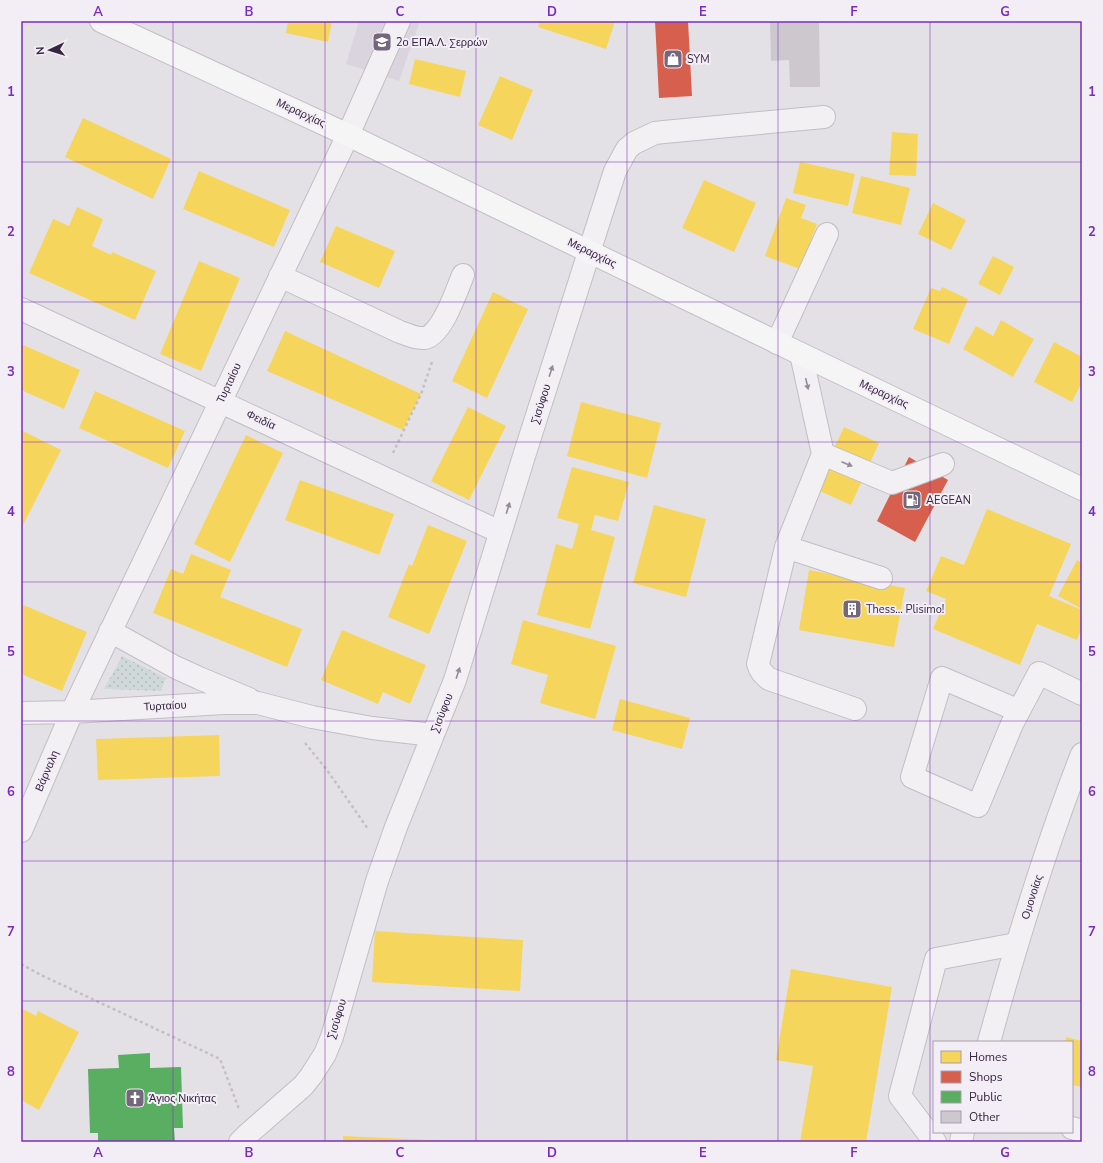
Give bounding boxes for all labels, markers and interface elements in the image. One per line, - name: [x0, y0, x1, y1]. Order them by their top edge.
- text: A: [93, 3, 103, 21]
- text: B: [245, 3, 254, 21]
- text: C: [396, 3, 405, 21]
- text: D: [547, 3, 557, 21]
- text: E: [699, 3, 707, 21]
- text: F: [850, 3, 858, 21]
- text: G: [1000, 3, 1010, 21]
- north arrow: [30, 30, 70, 70]
- school or university icon: 2ο ΕΠΑ.Λ. Σερρών: [371, 31, 393, 53]
- place label: 2ο ΕΠΑ.Λ. Σερρών: [396, 35, 488, 50]
- text: N: [33, 46, 48, 55]
- shop icon: SYM: [662, 48, 684, 70]
- place label: SYM: [687, 52, 710, 67]
- text: 1: [7, 83, 15, 101]
- text: 1: [1088, 83, 1096, 101]
- street label: Μεραρχίας: [274, 95, 328, 131]
- text: 2: [7, 223, 15, 241]
- text: 2: [1088, 223, 1096, 241]
- street label: Μεραρχίας: [565, 235, 619, 271]
- street label: Τυρταίου: [213, 360, 245, 406]
- text: 3: [7, 363, 15, 381]
- text: 3: [1088, 363, 1096, 381]
- one-way arrow: [548, 365, 554, 377]
- street label: Μεραρχίας: [857, 376, 911, 412]
- one-way arrow: [805, 378, 811, 390]
- street label: Σισύφου: [528, 382, 554, 426]
- street label: Φειδία: [244, 407, 279, 434]
- one-way arrow: [841, 461, 852, 467]
- fuel station icon: AEGEAN: [901, 489, 923, 511]
- place label: AEGEAN: [926, 493, 971, 508]
- one-way arrow: [505, 502, 511, 514]
- text: 4: [7, 503, 15, 521]
- text: 4: [1088, 503, 1096, 521]
- building icon: Thess… Plisimo!: [841, 598, 863, 620]
- place label: Thess… Plisimo!: [866, 602, 944, 617]
- text: 5: [7, 643, 15, 661]
- text: 5: [1088, 643, 1096, 661]
- one-way arrow: [455, 666, 461, 678]
- street label: Σισύφου: [427, 691, 457, 735]
- street label: Τυρταίου: [143, 697, 187, 715]
- street label: Βάρναλη: [32, 748, 62, 794]
- text: 6: [7, 783, 15, 801]
- text: 6: [1088, 783, 1096, 801]
- street label: Ομονοίας: [1018, 873, 1046, 921]
- text: 7: [7, 923, 15, 941]
- text: 7: [1088, 923, 1096, 941]
- street label: Σισύφου: [324, 997, 350, 1041]
- legend: [933, 1041, 1073, 1133]
- text: Homes: [969, 1049, 1007, 1065]
- text: 8: [7, 1063, 15, 1081]
- text: 8: [1088, 1063, 1096, 1081]
- text: Shops: [969, 1069, 1003, 1085]
- church icon: Άγιος Νικήτας: [124, 1087, 146, 1109]
- text: Public: [969, 1089, 1003, 1105]
- place label: Άγιος Νικήτας: [149, 1091, 216, 1106]
- text: Other: [969, 1109, 1001, 1125]
- text: A: [93, 1144, 103, 1162]
- text: B: [245, 1144, 254, 1162]
- text: C: [396, 1144, 405, 1162]
- text: D: [547, 1144, 557, 1162]
- text: E: [699, 1144, 707, 1162]
- text: F: [850, 1144, 858, 1162]
- text: G: [1000, 1144, 1010, 1162]

